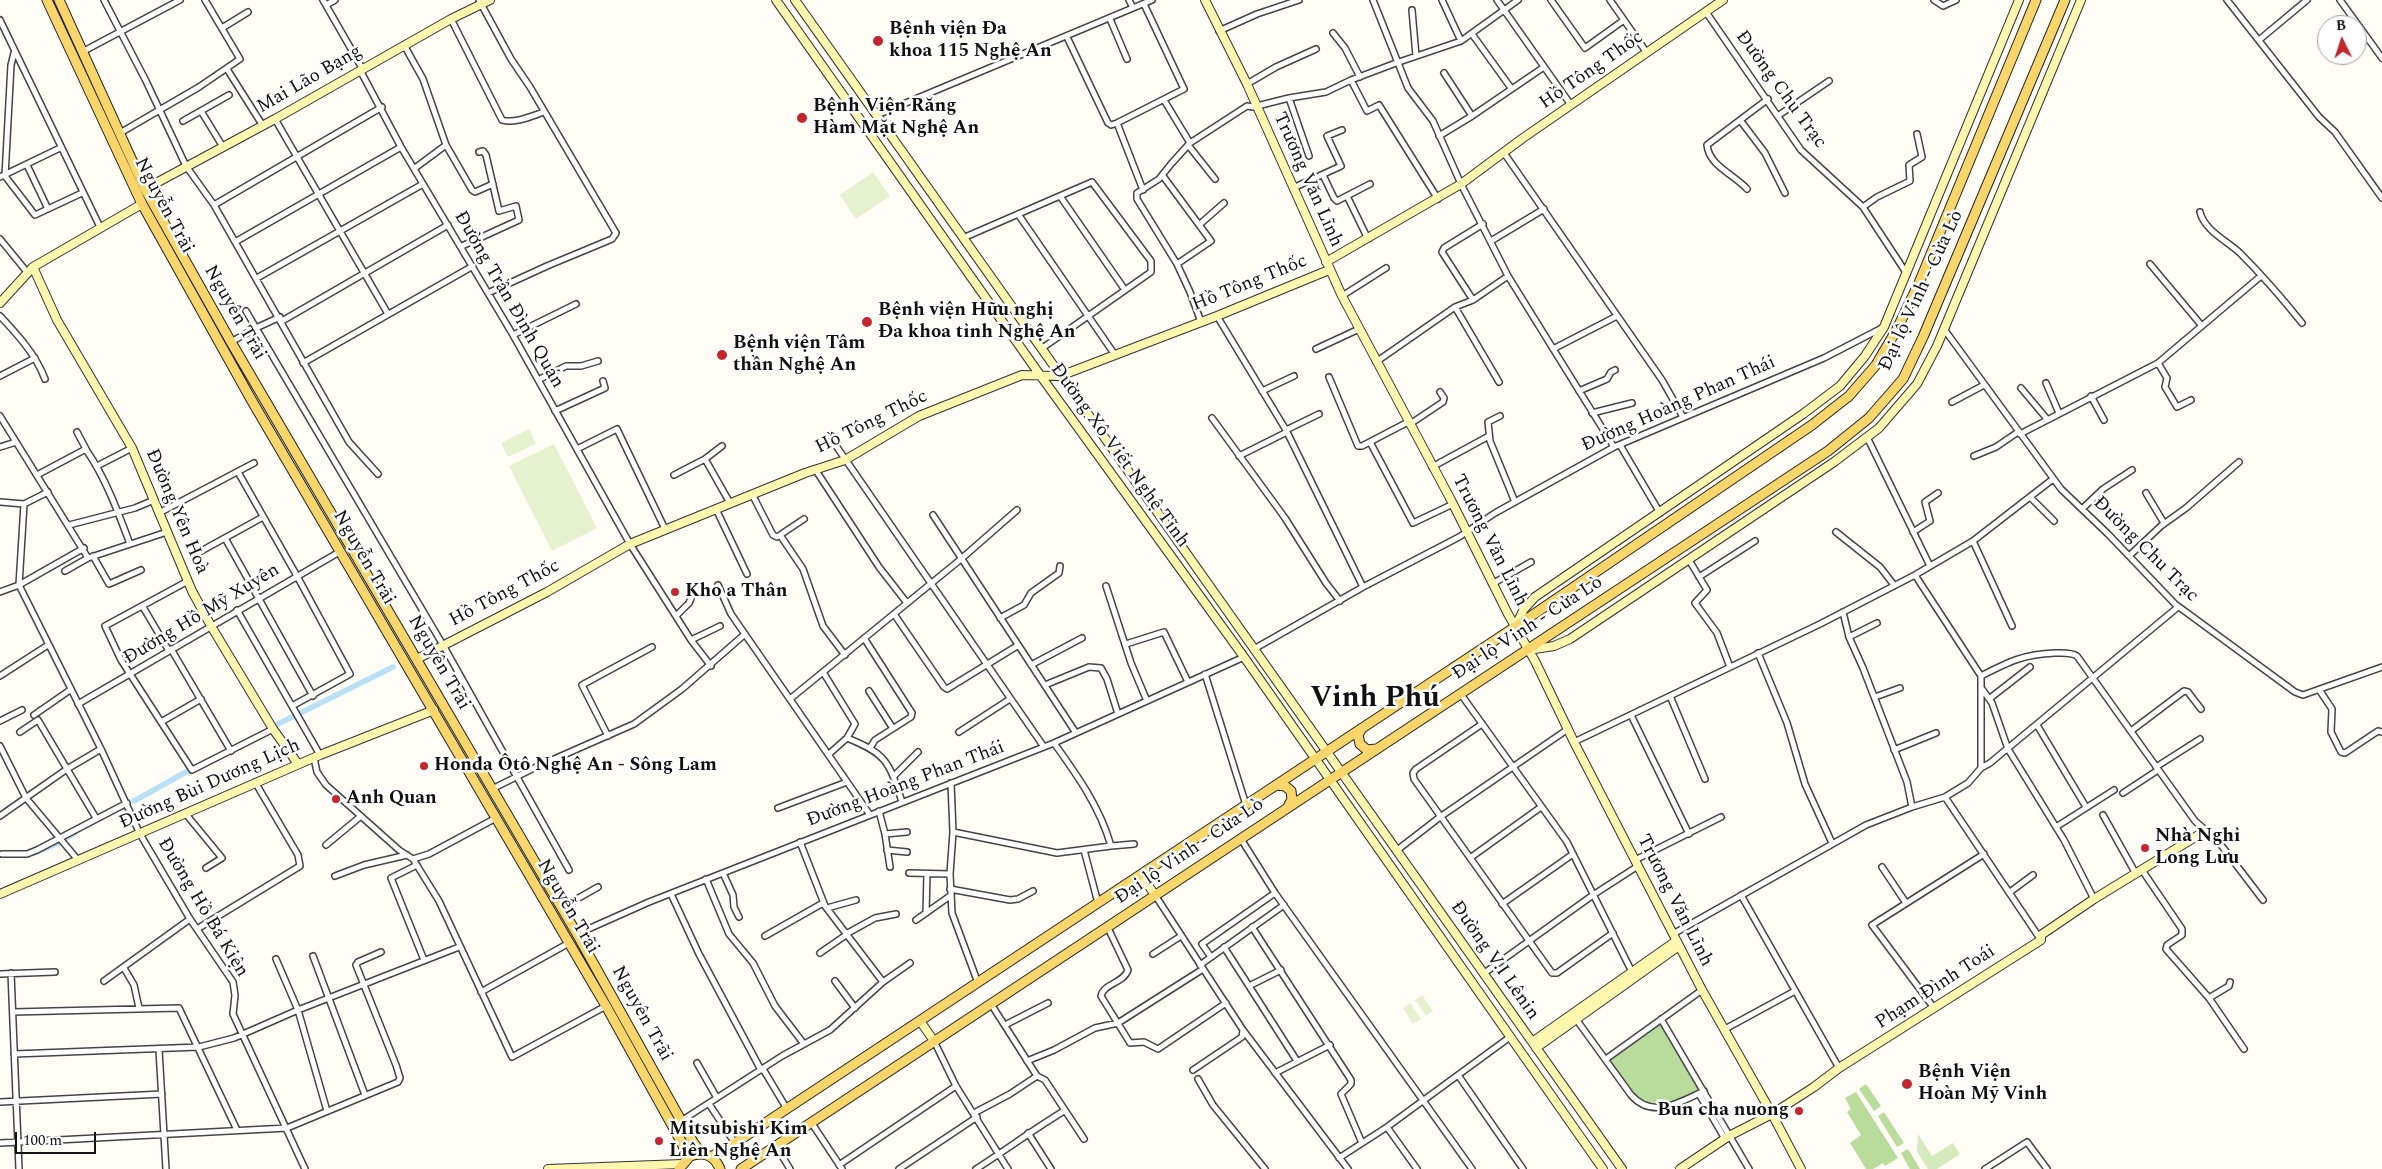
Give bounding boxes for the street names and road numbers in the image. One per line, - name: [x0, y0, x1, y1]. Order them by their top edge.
- street label: Hồ Tông Thốc: [1536, 27, 1648, 115]
- street label: Đường Chu Trạc: [1730, 27, 1830, 153]
- street label: Mai Lão Bạng: [253, 41, 367, 119]
- street label: Trương Văn Lĩnh: [1267, 109, 1347, 251]
- street label: Nguyễn Trãi: [128, 154, 198, 258]
- street label: Đường Trần Đình Quán: [448, 207, 568, 393]
- street label: Đại lộ Vinh - Cửa Lò: [1875, 207, 1969, 375]
- street label: Hồ Tông Thốc: [1189, 251, 1311, 317]
- street label: Nguyên Trãi: [198, 262, 270, 364]
- street label: Đường Hoàng Phan Thái: [1578, 352, 1780, 458]
- street label: Đường Xô Viết Nghệ Tĩnh: [1044, 359, 1194, 553]
- street label: Hồ Tông Thốc: [812, 386, 932, 460]
- street label: Đường Yên Hoà: [139, 446, 213, 578]
- street label: Trương Văn Lĩnh: [1446, 471, 1532, 611]
- street label: Đường Chu Trạc: [2087, 492, 2203, 608]
- street label: Nguyễn Trãi: [327, 507, 399, 609]
- street label: Hồ Tông Thốc: [446, 555, 564, 633]
- street label: Đường Hồ Mỹ Xuyên: [120, 559, 284, 671]
- street label: Đại lộ Vinh - Cửa Lò: [1448, 572, 1608, 686]
- street label: Nguyên Trãi: [402, 612, 474, 714]
- street label: Đường Bùi Dương Lịch: [116, 735, 304, 835]
- street label: Đường Hoàng Phan Thái: [804, 737, 1008, 833]
- street label: Đại lộ Vinh - Cửa Lò: [1111, 794, 1269, 910]
- street label: Trương Văn Lĩnh: [1631, 831, 1717, 971]
- street label: Đường Hồ Bá Kiện: [151, 834, 253, 982]
- street label: Nguyễn Trãi: [531, 856, 603, 958]
- street label: Đường V.I Lênin: [1445, 897, 1543, 1025]
- street label: Phạm Đình Toái: [1872, 941, 2000, 1035]
- street label: Nguyên Trãi: [605, 962, 677, 1066]

